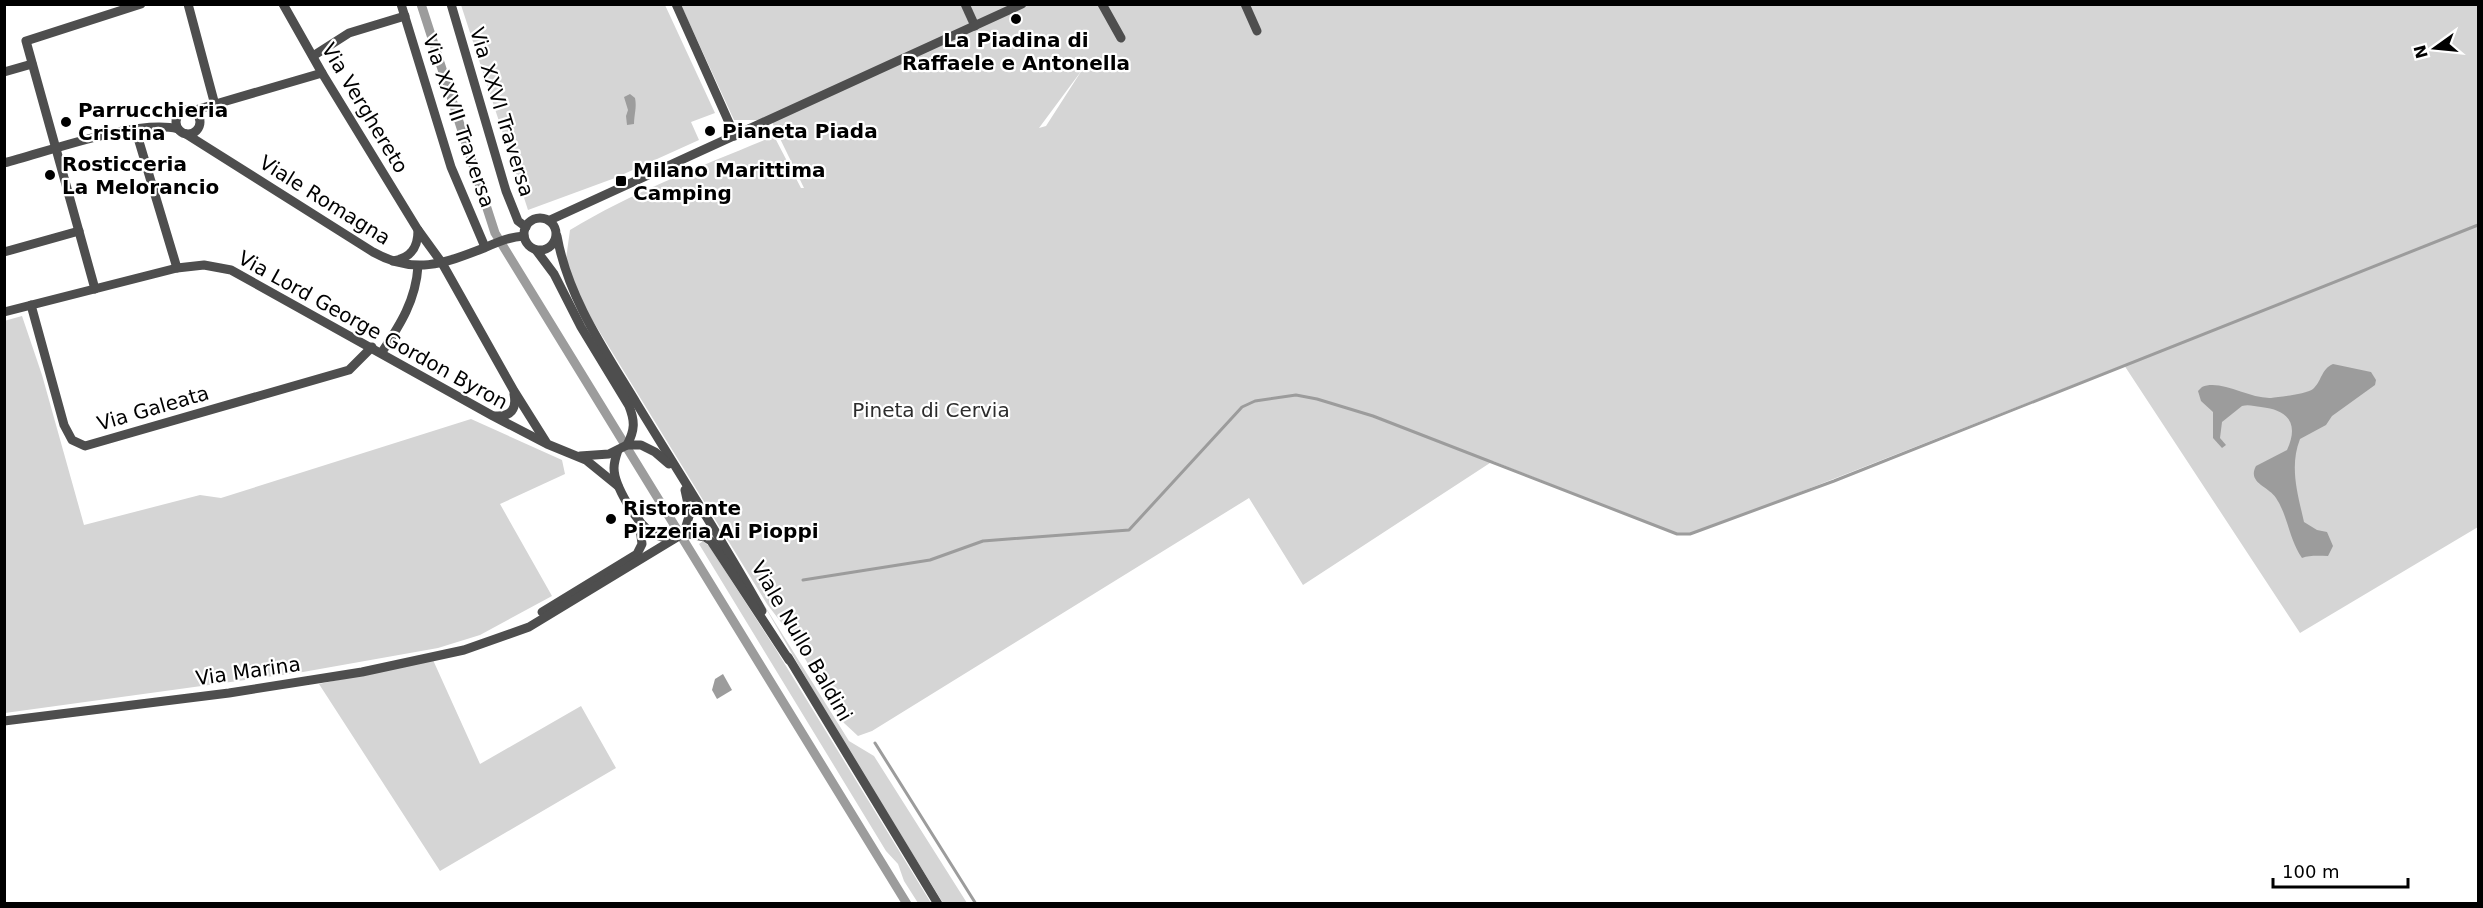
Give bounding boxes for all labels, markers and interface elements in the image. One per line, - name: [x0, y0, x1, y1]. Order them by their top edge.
- marker: La Piadina di Raffaele e Antonella: [1009, 12, 1023, 26]
- north arrow: [2405, 18, 2465, 78]
- street label: Via XXVI Traversa: [465, 25, 539, 199]
- place label: La Piadina di Raffaele e Antonella: [902, 28, 1130, 75]
- street label: Via XXVII Traversa: [418, 31, 500, 211]
- street label: Via Verghereto: [317, 39, 413, 177]
- text: N: [2410, 43, 2432, 61]
- place label: Parrucchieria Cristina: [78, 98, 228, 145]
- marker: Parrucchieria Cristina: [59, 115, 73, 129]
- place label: Pianeta Piada: [722, 119, 878, 143]
- marker: Pianeta Piada: [703, 124, 717, 138]
- street label: Viale Romagna: [255, 150, 395, 250]
- place label: Rosticceria La Melorancio: [62, 152, 219, 199]
- place label: Milano Marittima Camping: [633, 158, 825, 205]
- marker: Rosticceria La Melorancio: [43, 168, 57, 182]
- marker: Milano Marittima Camping: [614, 174, 628, 188]
- street label: Via Lord George Gordon Byron: [234, 246, 512, 414]
- street label: Via Galeata: [94, 381, 212, 435]
- park label: Pineta di Cervia: [852, 398, 1010, 422]
- place label: Ristorante Pizzeria Ai Pioppi: [623, 496, 819, 543]
- marker: Ristorante Pizzeria Ai Pioppi: [604, 512, 618, 526]
- street label: Viale Nullo Baldini: [746, 557, 858, 725]
- street label: Via Marina: [194, 652, 302, 690]
- scale bar: [2273, 851, 2408, 889]
- text: 100 m: [2282, 861, 2340, 882]

